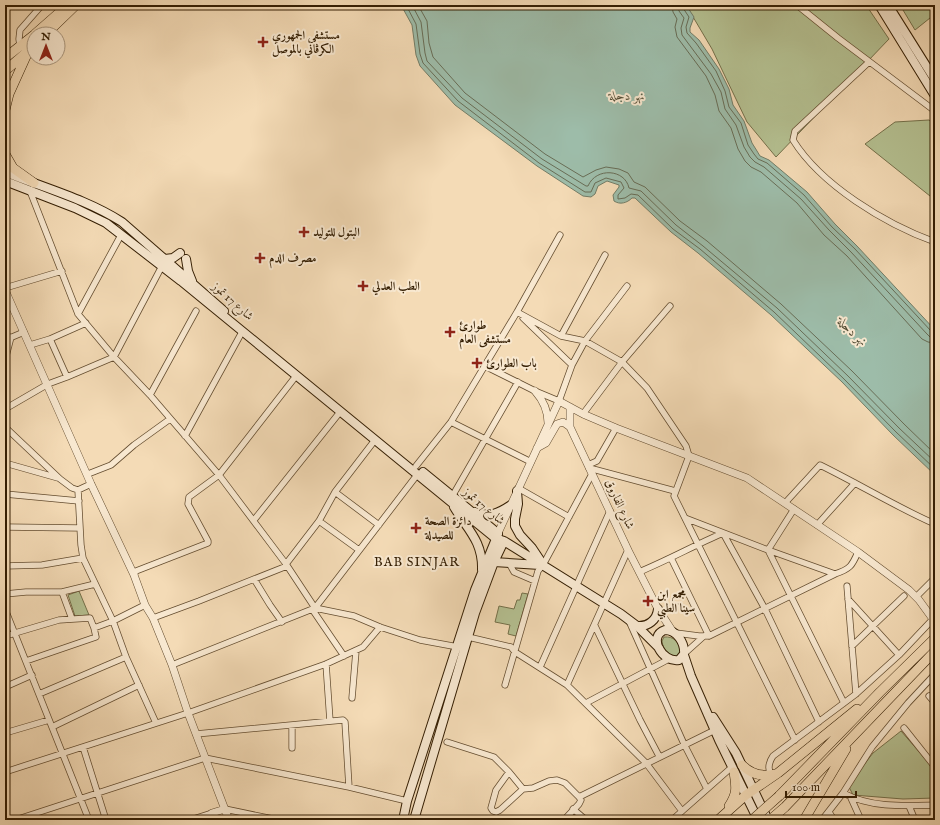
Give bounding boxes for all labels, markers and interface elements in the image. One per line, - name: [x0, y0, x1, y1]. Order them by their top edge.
- north arrow: [26, 26, 66, 66]
- place label: مستشفى الجمهوري الكرڤاني بالموصل: [272, 28, 340, 59]
- text: N: [40, 30, 51, 44]
- marker: مستشفى الجمهوري الكرڤاني بالموصل: [257, 36, 269, 48]
- water label: نهر دجلة: [607, 88, 645, 105]
- place label: البتول للتوليد: [313, 225, 360, 240]
- marker: البتول للتوليد: [298, 226, 310, 238]
- place label: مصرف الدم: [269, 251, 317, 269]
- marker: مصرف الدم: [254, 252, 266, 264]
- street label: شارع 17 تموز: [206, 278, 257, 326]
- place label: الطب العدلي: [371, 279, 420, 296]
- marker: الطب العدلي: [357, 280, 369, 292]
- water label: نهر دجلة: [832, 312, 871, 350]
- place label: طوارئ مستشفى العام: [459, 318, 511, 350]
- marker: طوارئ مستشفى العام: [444, 326, 456, 338]
- place label: باب الطوارئ: [486, 356, 537, 371]
- marker: باب الطوارئ: [471, 357, 483, 369]
- street label: شارع الفاروق: [599, 477, 638, 533]
- street label: شارع 17 تموز: [457, 484, 508, 531]
- place label: دائرة الصحة للصيدلة: [424, 514, 472, 543]
- marker: دائرة الصحة للصيدلة: [410, 522, 422, 534]
- district label: BAB SINJAR: [374, 554, 460, 571]
- place label: مجمع ابن سينا الطبي: [657, 587, 695, 620]
- marker: مجمع ابن سينا الطبي: [642, 595, 654, 607]
- scale bar: [786, 773, 856, 799]
- text: 100 m: [792, 780, 820, 795]

